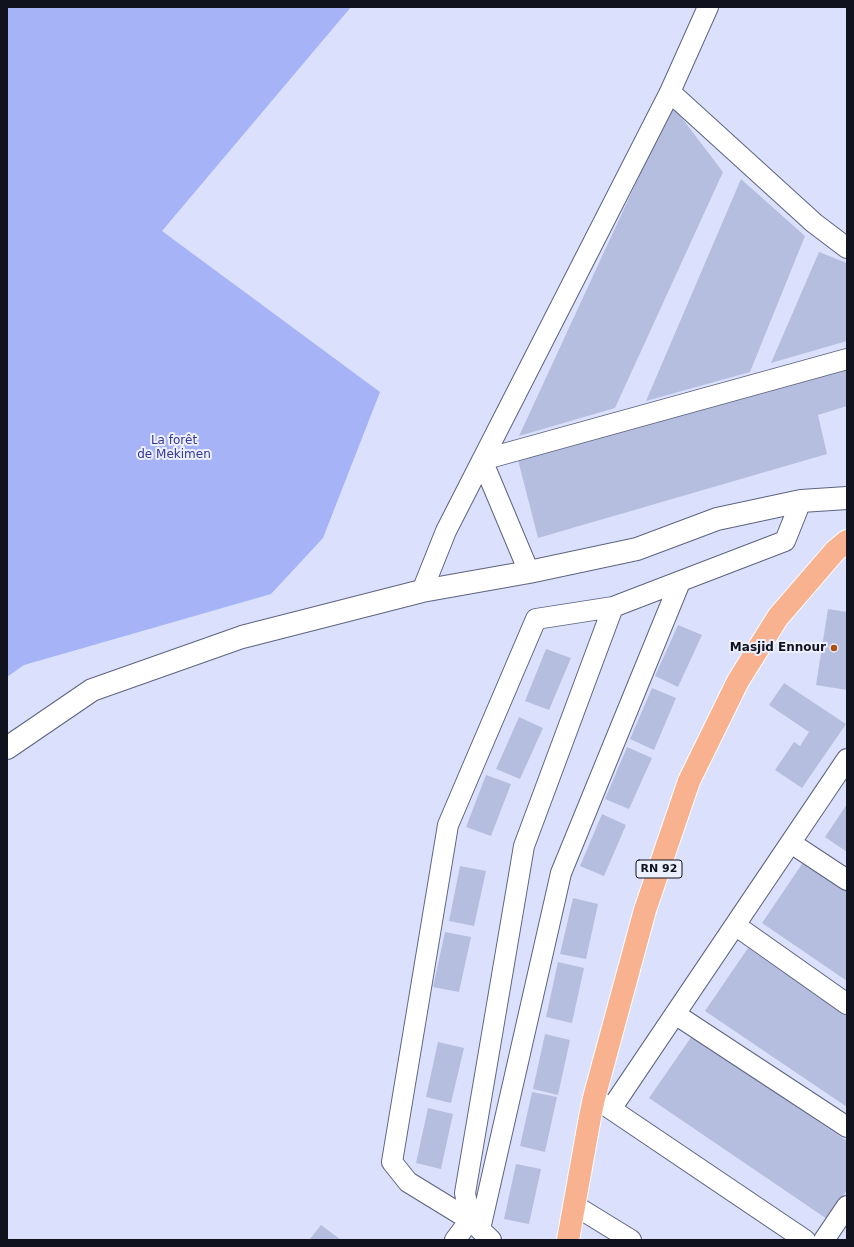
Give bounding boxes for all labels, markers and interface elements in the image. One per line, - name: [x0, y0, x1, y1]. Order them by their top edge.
- park label: La forêt de Mekimen: [137, 434, 211, 462]
- place label: Masjid Ennour: [730, 641, 826, 655]
- marker: Masjid Ennour: [829, 643, 839, 653]
- road number: RN 92: [636, 860, 682, 878]

